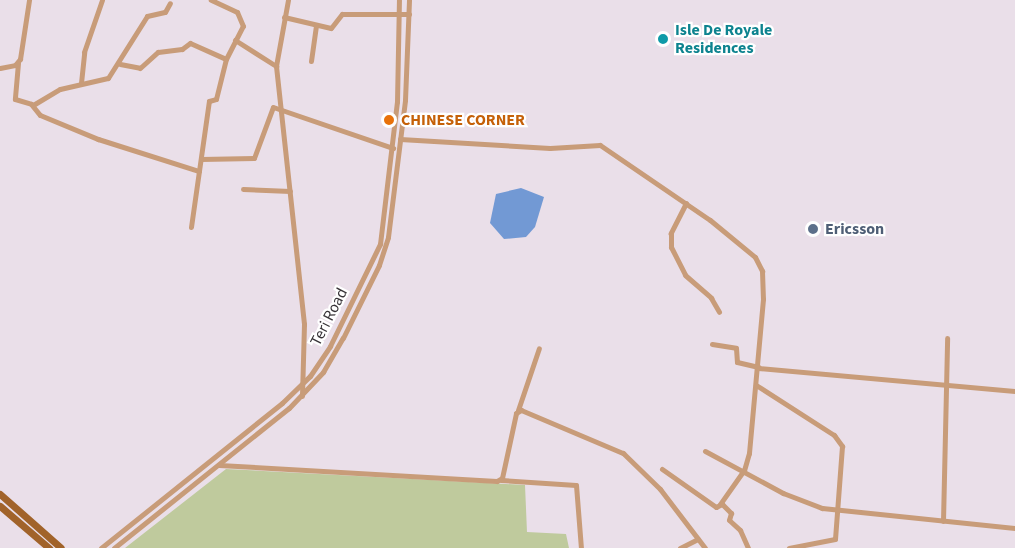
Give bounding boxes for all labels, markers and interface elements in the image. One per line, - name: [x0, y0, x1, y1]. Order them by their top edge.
- place label: Isle De Royale Residences: [675, 20, 772, 58]
- marker: Isle De Royale Residences: [656, 32, 670, 46]
- place label: CHINESE CORNER: [401, 110, 525, 130]
- marker: CHINESE CORNER: [382, 113, 396, 127]
- place label: Ericsson: [825, 219, 884, 239]
- marker: Ericsson: [806, 222, 820, 236]
- street label: Teri Road: [306, 285, 352, 349]

